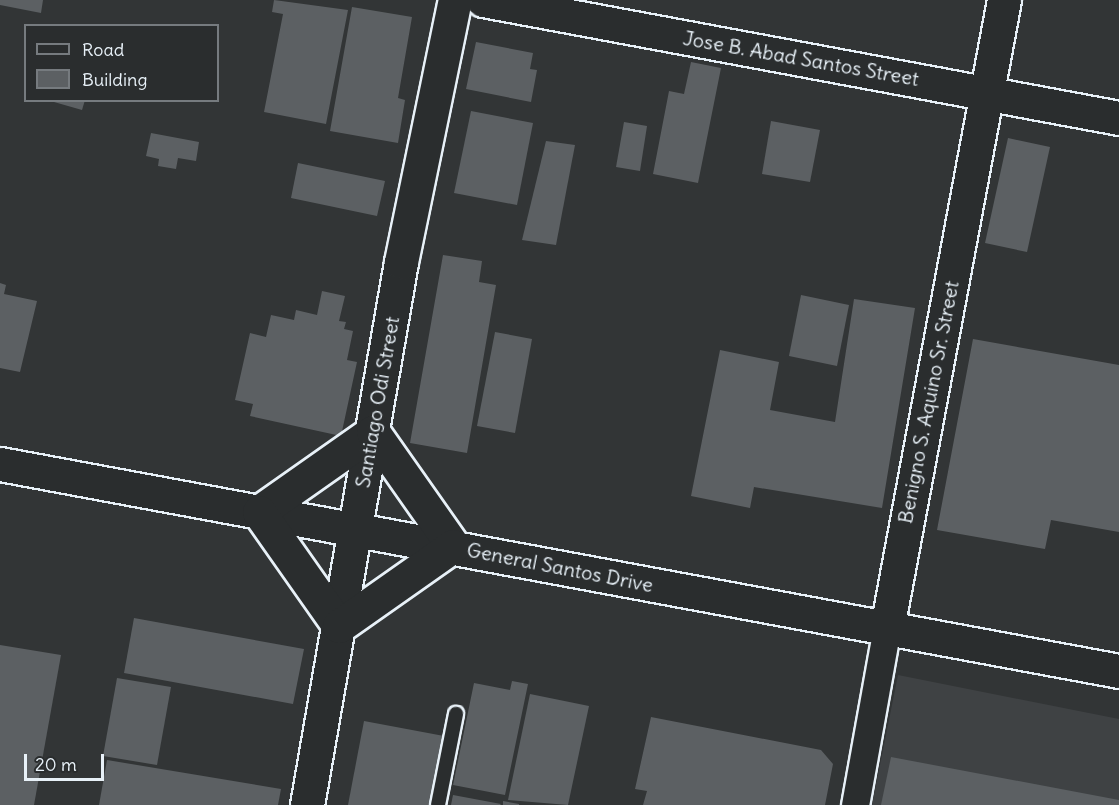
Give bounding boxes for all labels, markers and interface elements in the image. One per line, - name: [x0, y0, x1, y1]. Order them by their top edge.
- legend: [24, 24, 219, 102]
- street label: Jose B. Abad Santos Street: [681, 25, 921, 91]
- text: Road: [82, 38, 124, 61]
- text: Building: [82, 68, 147, 91]
- street label: Benigno S. Aquino Sr. Street: [893, 279, 963, 525]
- street label: Santiago Odi Street: [350, 314, 404, 490]
- street label: General Santos Drive: [465, 537, 655, 597]
- scale bar: [27, 742, 106, 780]
- text: 20 m: [35, 753, 77, 776]

